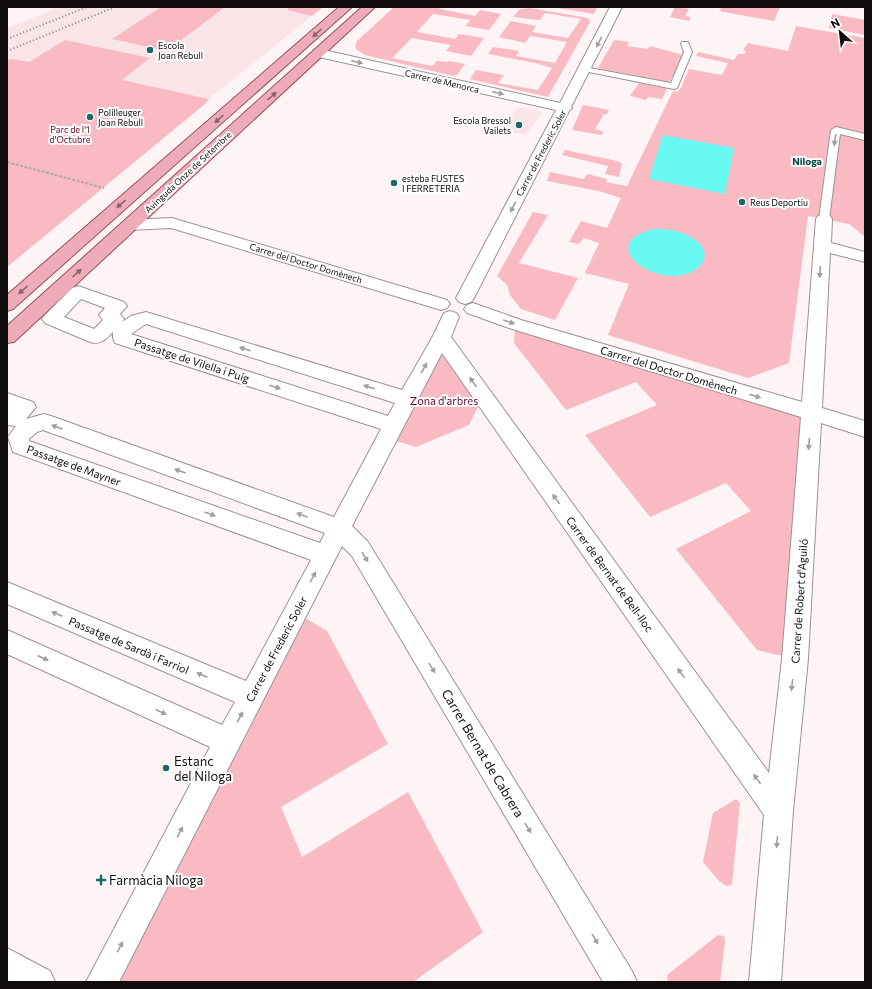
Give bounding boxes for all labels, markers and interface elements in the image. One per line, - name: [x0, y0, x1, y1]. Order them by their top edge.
- north arrow: [820, 12, 860, 52]
- text: N: [828, 15, 842, 30]
- one-way arrow: [312, 28, 322, 38]
- one-way arrow: [595, 36, 602, 47]
- place label: Escola Joan Rebull: [158, 40, 203, 61]
- marker: Escola Joan Rebull: [145, 45, 155, 55]
- one-way arrow: [351, 59, 363, 65]
- street label: Carrer de Menorca: [404, 67, 481, 95]
- one-way arrow: [266, 91, 277, 100]
- one-way arrow: [491, 91, 504, 97]
- place label: Polilleuger Joan Rebull: [98, 107, 143, 128]
- street label: Carrer de Frederic Soler: [514, 108, 569, 198]
- marker: Polilleuger Joan Rebull: [85, 112, 95, 122]
- one-way arrow: [214, 114, 224, 123]
- place label: Escola Bressol Vailets: [453, 115, 511, 136]
- marker: Escola Bressol Vailets: [514, 120, 524, 130]
- park label: Parc de l'1 d'Octubre: [49, 124, 91, 145]
- street label: Avinguda Onze de Setembre: [142, 129, 234, 215]
- one-way arrow: [832, 134, 838, 146]
- district label: Niloga: [792, 155, 822, 167]
- place label: esteba FUSTES I FERRETERIA: [402, 173, 464, 194]
- marker: esteba FUSTES I FERRETERIA: [389, 178, 399, 188]
- marker: Reus Deportiu: [737, 197, 747, 207]
- place label: Reus Deportiu: [750, 197, 808, 208]
- one-way arrow: [116, 200, 127, 209]
- one-way arrow: [510, 201, 516, 213]
- street label: Carrer del Doctor Domènech: [249, 241, 363, 285]
- one-way arrow: [817, 266, 824, 278]
- one-way arrow: [72, 268, 82, 277]
- one-way arrow: [19, 285, 28, 294]
- one-way arrow: [504, 319, 516, 325]
- street label: Passatge de Vilella i Puig: [133, 335, 251, 385]
- street label: Carrer del Doctor Domènech: [599, 343, 739, 397]
- one-way arrow: [239, 346, 251, 352]
- one-way arrow: [420, 362, 427, 374]
- one-way arrow: [469, 377, 477, 387]
- one-way arrow: [269, 384, 281, 390]
- one-way arrow: [363, 384, 375, 390]
- one-way arrow: [749, 393, 761, 399]
- park label: Zona d'arbres: [410, 394, 478, 407]
- one-way arrow: [51, 424, 63, 430]
- one-way arrow: [806, 438, 813, 450]
- street label: Passatge de Mayner: [25, 442, 123, 488]
- one-way arrow: [173, 468, 185, 474]
- one-way arrow: [552, 494, 560, 505]
- one-way arrow: [205, 511, 217, 517]
- one-way arrow: [296, 512, 308, 518]
- street label: Carrer de Bernat de Bell-lloc: [564, 514, 656, 634]
- street label: Carrer de Robert d'Aguiló: [788, 538, 810, 664]
- one-way arrow: [361, 551, 368, 563]
- one-way arrow: [310, 571, 317, 583]
- street label: Carrer de Frederic Soler: [243, 594, 310, 704]
- one-way arrow: [51, 611, 62, 617]
- street label: Passatge de Sardà i Farriol: [67, 614, 191, 676]
- one-way arrow: [37, 655, 48, 661]
- one-way arrow: [428, 663, 436, 673]
- one-way arrow: [677, 668, 685, 679]
- one-way arrow: [196, 672, 208, 678]
- one-way arrow: [789, 679, 796, 691]
- street label: Carrer Bernat de Cabrera: [438, 686, 528, 820]
- one-way arrow: [155, 708, 167, 715]
- one-way arrow: [237, 711, 243, 723]
- place label: Estanc del Niloga: [174, 753, 232, 784]
- marker: Estanc del Niloga: [161, 763, 171, 773]
- one-way arrow: [753, 774, 761, 784]
- one-way arrow: [524, 823, 532, 833]
- one-way arrow: [177, 826, 183, 838]
- one-way arrow: [773, 836, 780, 848]
- place label: Farmàcia Niloga: [109, 872, 203, 888]
- marker: Farmàcia Niloga: [96, 875, 106, 885]
- one-way arrow: [592, 933, 599, 945]
- one-way arrow: [117, 942, 123, 953]

